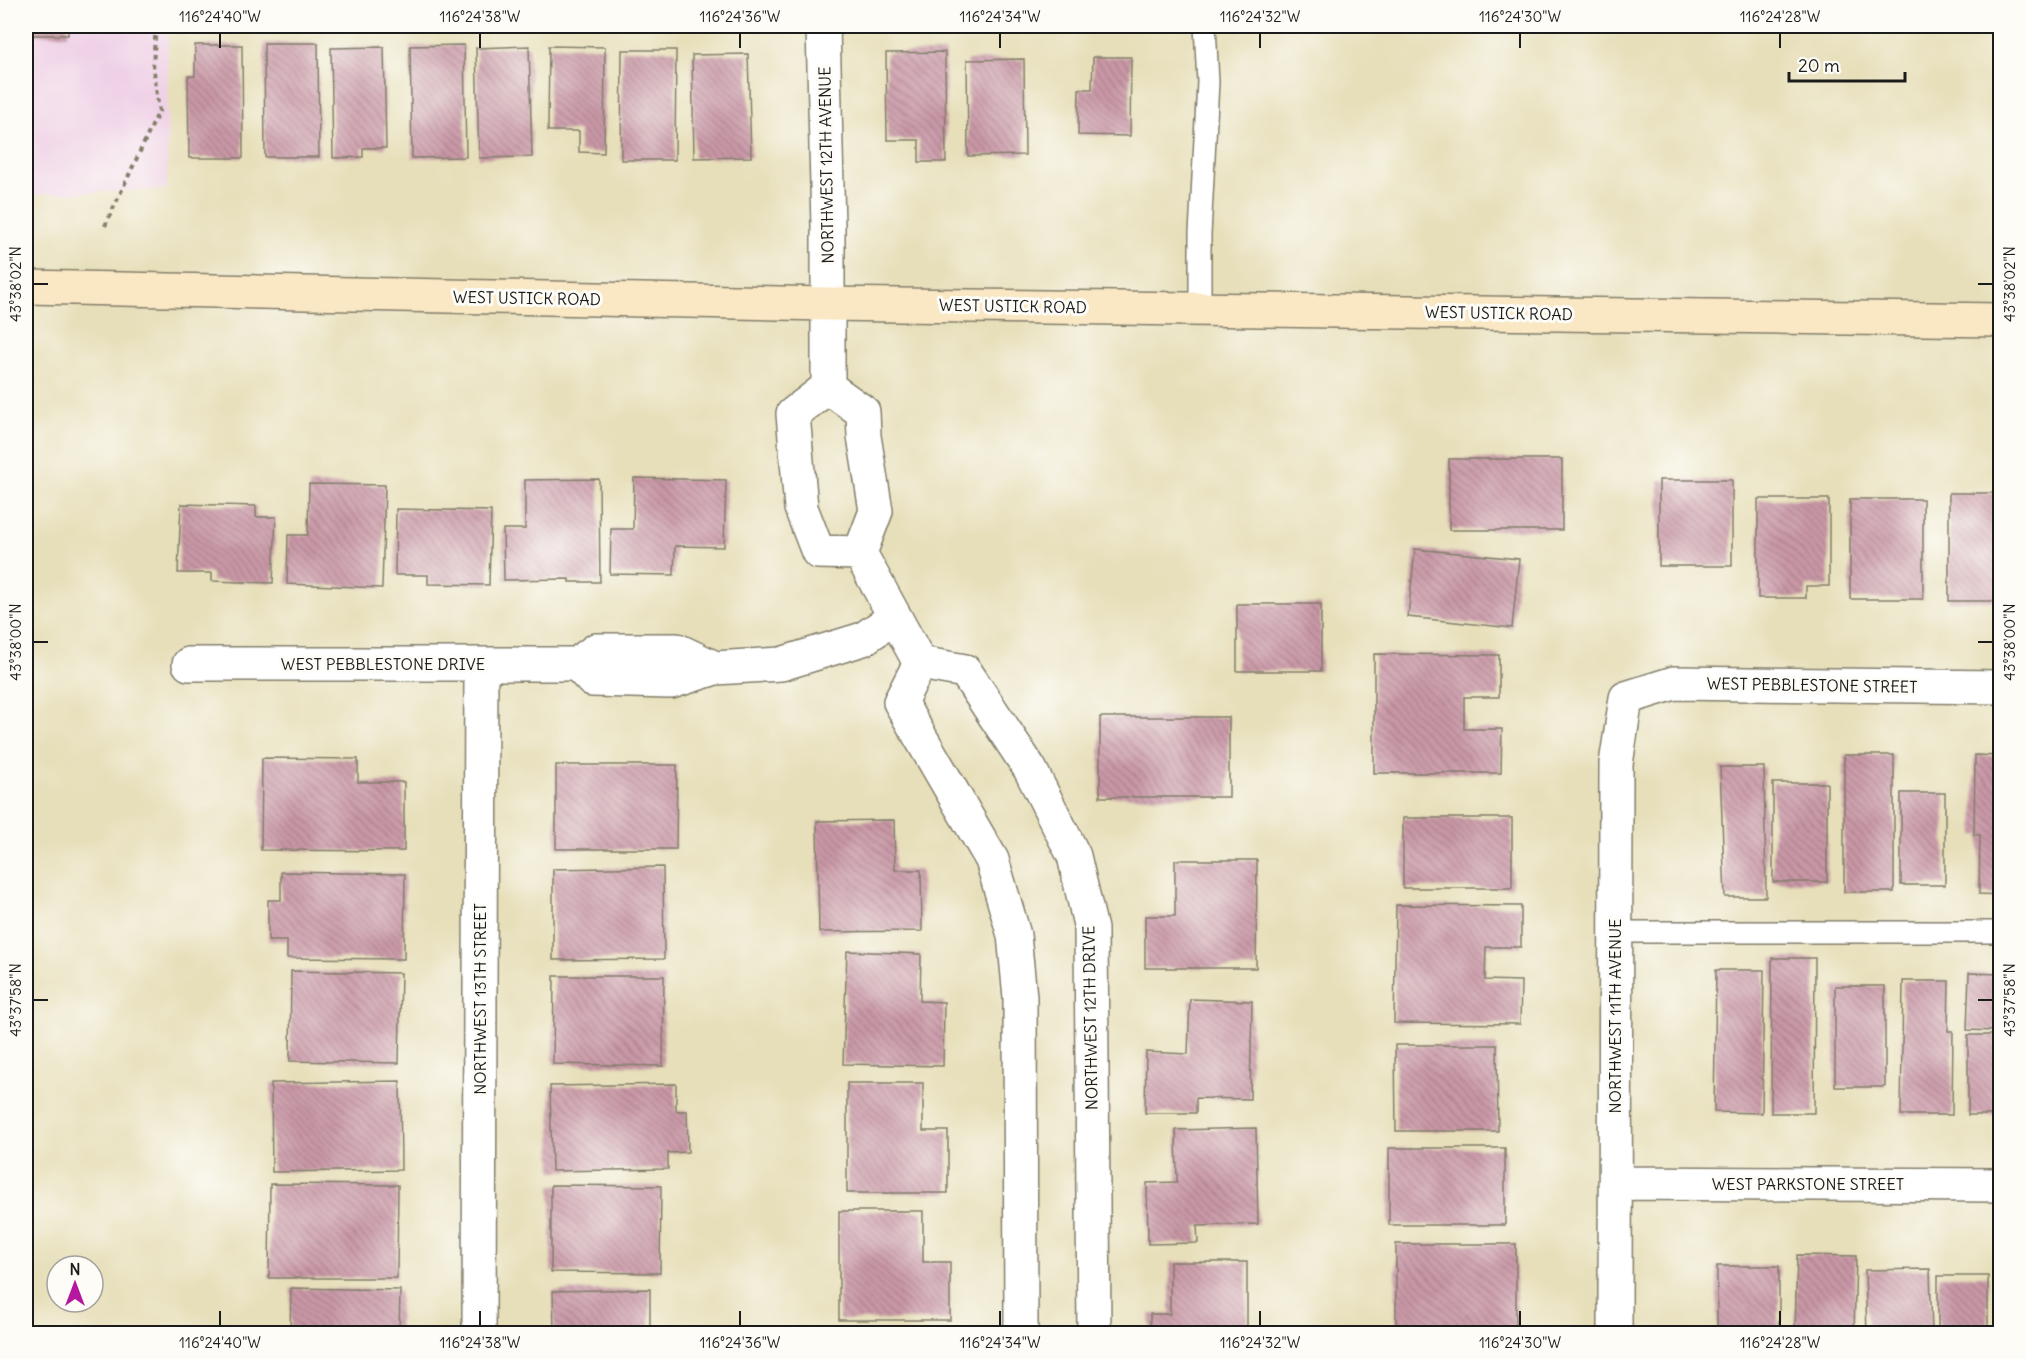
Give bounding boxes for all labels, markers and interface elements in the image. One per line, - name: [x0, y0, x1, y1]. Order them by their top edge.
- text: 116°24'40"W: [179, 7, 261, 26]
- text: 116°24'38"W: [439, 7, 521, 26]
- text: 116°24'36"W: [699, 7, 781, 26]
- text: 116°24'34"W: [959, 7, 1041, 26]
- text: 116°24'32"W: [1220, 7, 1301, 26]
- text: 116°24'30"W: [1479, 7, 1561, 26]
- text: 116°24'28"W: [1740, 7, 1821, 26]
- scale bar: [1789, 45, 1904, 83]
- text: 20 m: [1798, 54, 1840, 77]
- street label: NORTHWEST 12TH AVENUE: [814, 66, 838, 264]
- text: 43°38'02"N: [6, 246, 25, 322]
- text: 43°38'02"N: [2000, 246, 2019, 322]
- street label: WEST USTICK ROAD: [453, 287, 601, 309]
- street label: WEST USTICK ROAD: [939, 295, 1087, 317]
- street label: WEST USTICK ROAD: [1425, 302, 1573, 324]
- text: 43°38'00"N: [6, 603, 25, 681]
- text: 43°38'00"N: [2000, 603, 2019, 681]
- street label: WEST PEBBLESTONE DRIVE: [281, 654, 485, 674]
- street label: WEST PEBBLESTONE STREET: [1706, 673, 1918, 697]
- street label: NORTHWEST 13TH STREET: [470, 903, 490, 1095]
- street label: NORTHWEST 11TH AVENUE: [1605, 919, 1625, 1113]
- street label: NORTHWEST 12TH DRIVE: [1078, 926, 1102, 1110]
- text: 43°37'58"N: [6, 963, 25, 1037]
- text: 43°37'58"N: [2000, 963, 2019, 1037]
- street label: WEST PARKSTONE STREET: [1712, 1174, 1904, 1194]
- north arrow: [45, 1254, 105, 1314]
- text: N: [69, 1259, 81, 1279]
- text: 116°24'40"W: [179, 1333, 261, 1352]
- text: 116°24'38"W: [439, 1333, 521, 1352]
- text: 116°24'36"W: [699, 1333, 781, 1352]
- text: 116°24'34"W: [959, 1333, 1041, 1352]
- text: 116°24'32"W: [1220, 1333, 1301, 1352]
- text: 116°24'30"W: [1479, 1333, 1561, 1352]
- text: 116°24'28"W: [1740, 1333, 1821, 1352]

